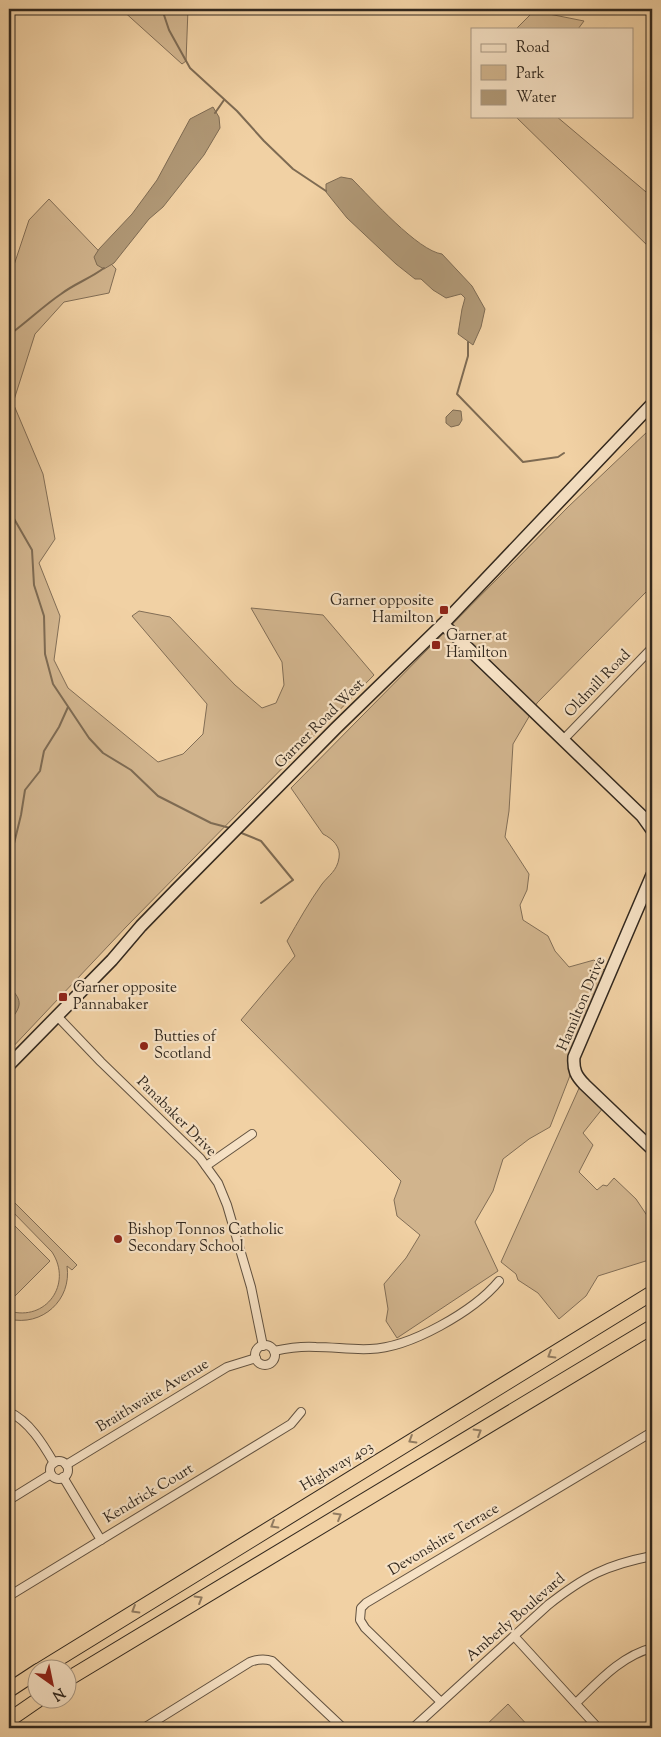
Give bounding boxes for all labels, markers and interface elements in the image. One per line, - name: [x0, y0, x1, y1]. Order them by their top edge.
- legend: [471, 28, 634, 118]
- text: Road: [516, 38, 550, 59]
- text: Park: [516, 64, 545, 85]
- text: Water: [516, 88, 557, 109]
- place label: Garner opposite Hamilton: [330, 591, 434, 629]
- marker: Garner opposite Hamilton: [438, 604, 450, 616]
- place label: Garner at Hamilton: [446, 626, 508, 664]
- marker: Garner at Hamilton: [430, 639, 442, 651]
- street label: Oldmill Road: [560, 645, 636, 723]
- street label: Garner Road West: [270, 674, 370, 774]
- street label: Hamilton Drive: [553, 953, 611, 1055]
- place label: Garner opposite Pannabaker: [73, 978, 177, 1016]
- marker: Garner opposite Pannabaker: [57, 991, 69, 1003]
- place label: Butties of Scotland: [154, 1027, 217, 1065]
- marker: Butties of Scotland: [138, 1040, 150, 1052]
- street label: Panabaker Drive: [131, 1072, 221, 1162]
- place label: Bishop Tonnos Catholic Secondary School: [128, 1220, 284, 1258]
- marker: Bishop Tonnos Catholic Secondary School: [112, 1233, 124, 1245]
- one-way arrow: [547, 1349, 556, 1359]
- street label: Braithwaite Avenue: [93, 1354, 213, 1438]
- one-way arrow: [472, 1429, 481, 1439]
- one-way arrow: [409, 1433, 418, 1443]
- street label: Highway 403: [296, 1437, 378, 1497]
- street label: Kendrick Court: [100, 1459, 198, 1529]
- street label: Devonshire Terrace: [385, 1499, 503, 1581]
- one-way arrow: [333, 1512, 342, 1522]
- one-way arrow: [270, 1518, 279, 1528]
- street label: Amberly Boulevard: [462, 1569, 571, 1667]
- one-way arrow: [193, 1596, 202, 1606]
- one-way arrow: [132, 1603, 141, 1613]
- north arrow: [28, 1660, 78, 1710]
- text: N: [48, 1682, 68, 1705]

